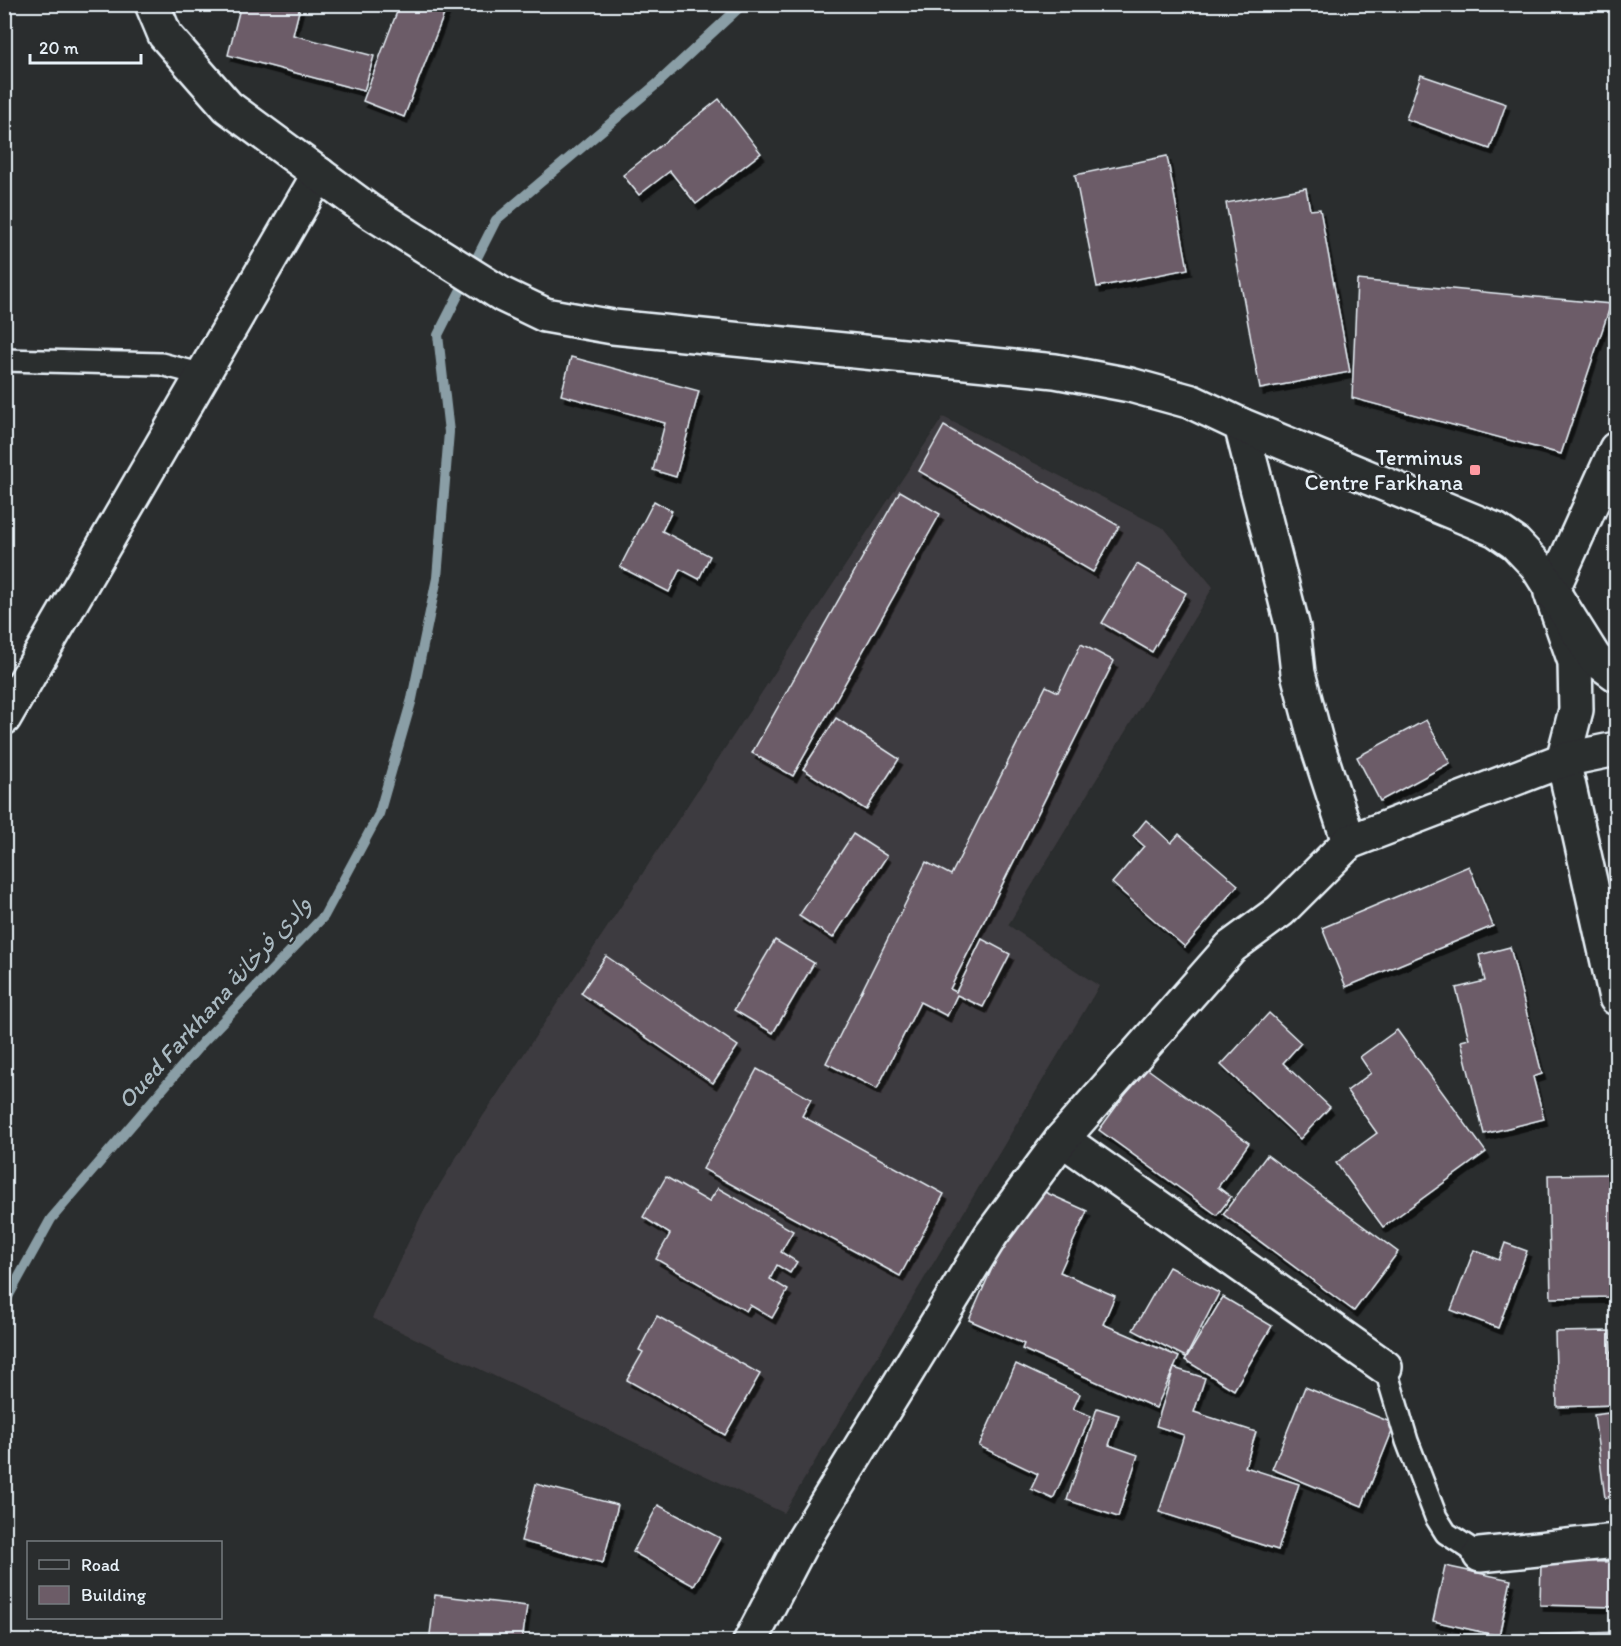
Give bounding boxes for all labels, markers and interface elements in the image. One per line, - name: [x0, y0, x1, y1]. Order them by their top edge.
- scale bar: [30, 27, 141, 65]
- text: 20 m: [39, 37, 79, 59]
- place label: Terminus Centre Farkhana: [1304, 444, 1463, 496]
- marker: Terminus Centre Farkhana: [1468, 463, 1482, 477]
- water label: Oued Farkhana وادي فرخانة: [111, 890, 319, 1116]
- legend: [27, 1541, 222, 1619]
- text: Road: [81, 1554, 120, 1576]
- text: Building: [81, 1584, 147, 1606]

